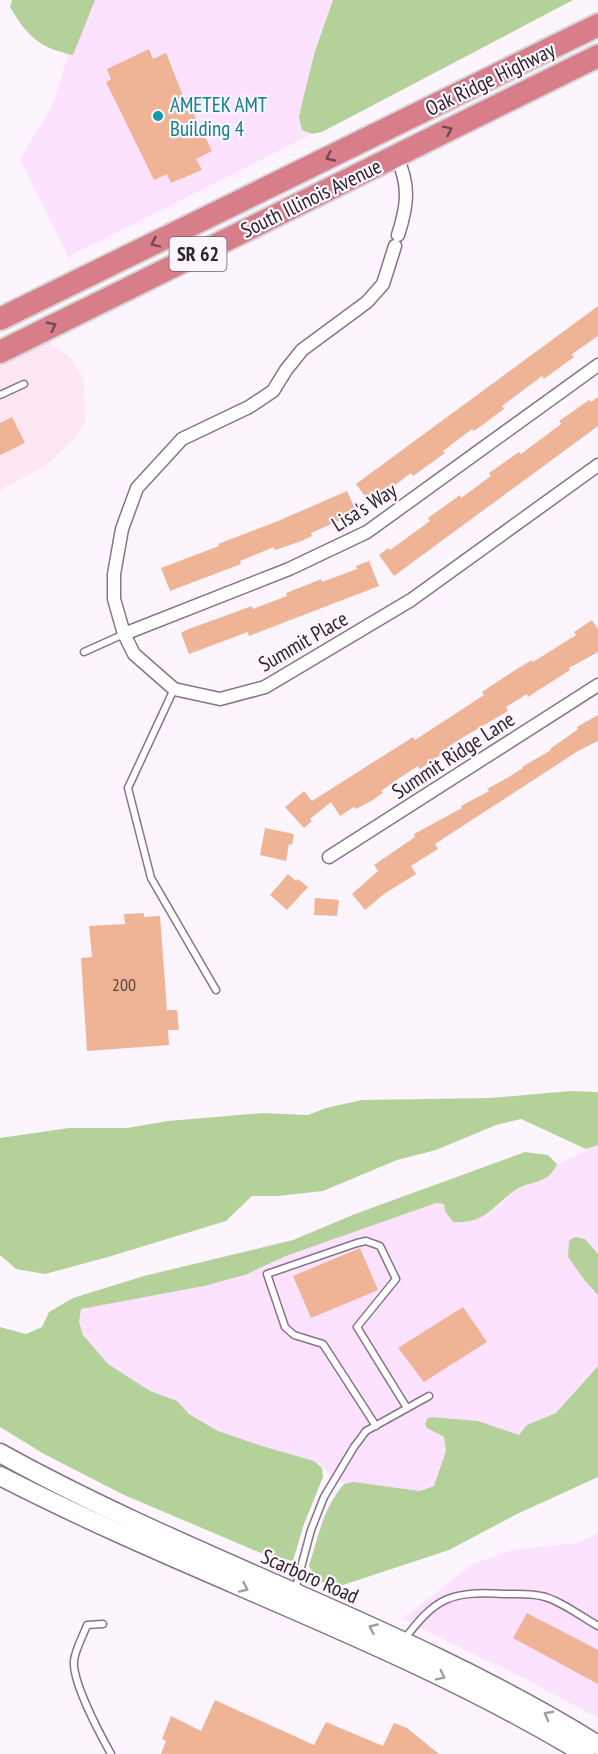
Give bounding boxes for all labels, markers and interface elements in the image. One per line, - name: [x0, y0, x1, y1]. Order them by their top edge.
- street label: Oak Ridge Highway: [421, 36, 559, 122]
- place label: AMETEK AMT Building 4: [170, 91, 268, 142]
- marker: AMETEK AMT Building 4: [151, 109, 165, 123]
- one-way arrow: [442, 125, 453, 137]
- one-way arrow: [325, 150, 336, 162]
- street label: South Illinois Avenue: [236, 152, 386, 244]
- one-way arrow: [150, 236, 161, 247]
- road number: SR 62: [170, 237, 226, 271]
- one-way arrow: [46, 322, 57, 334]
- street label: Lisa's Way: [326, 476, 402, 538]
- street label: Summit Place: [253, 605, 353, 677]
- street label: Summit Ridge Lane: [387, 705, 519, 805]
- house number: 200: [112, 973, 136, 996]
- street label: Scarboro Road: [257, 1543, 363, 1609]
- one-way arrow: [237, 1581, 248, 1593]
- one-way arrow: [369, 1624, 380, 1636]
- one-way arrow: [435, 1669, 446, 1681]
- one-way arrow: [543, 1711, 554, 1722]

